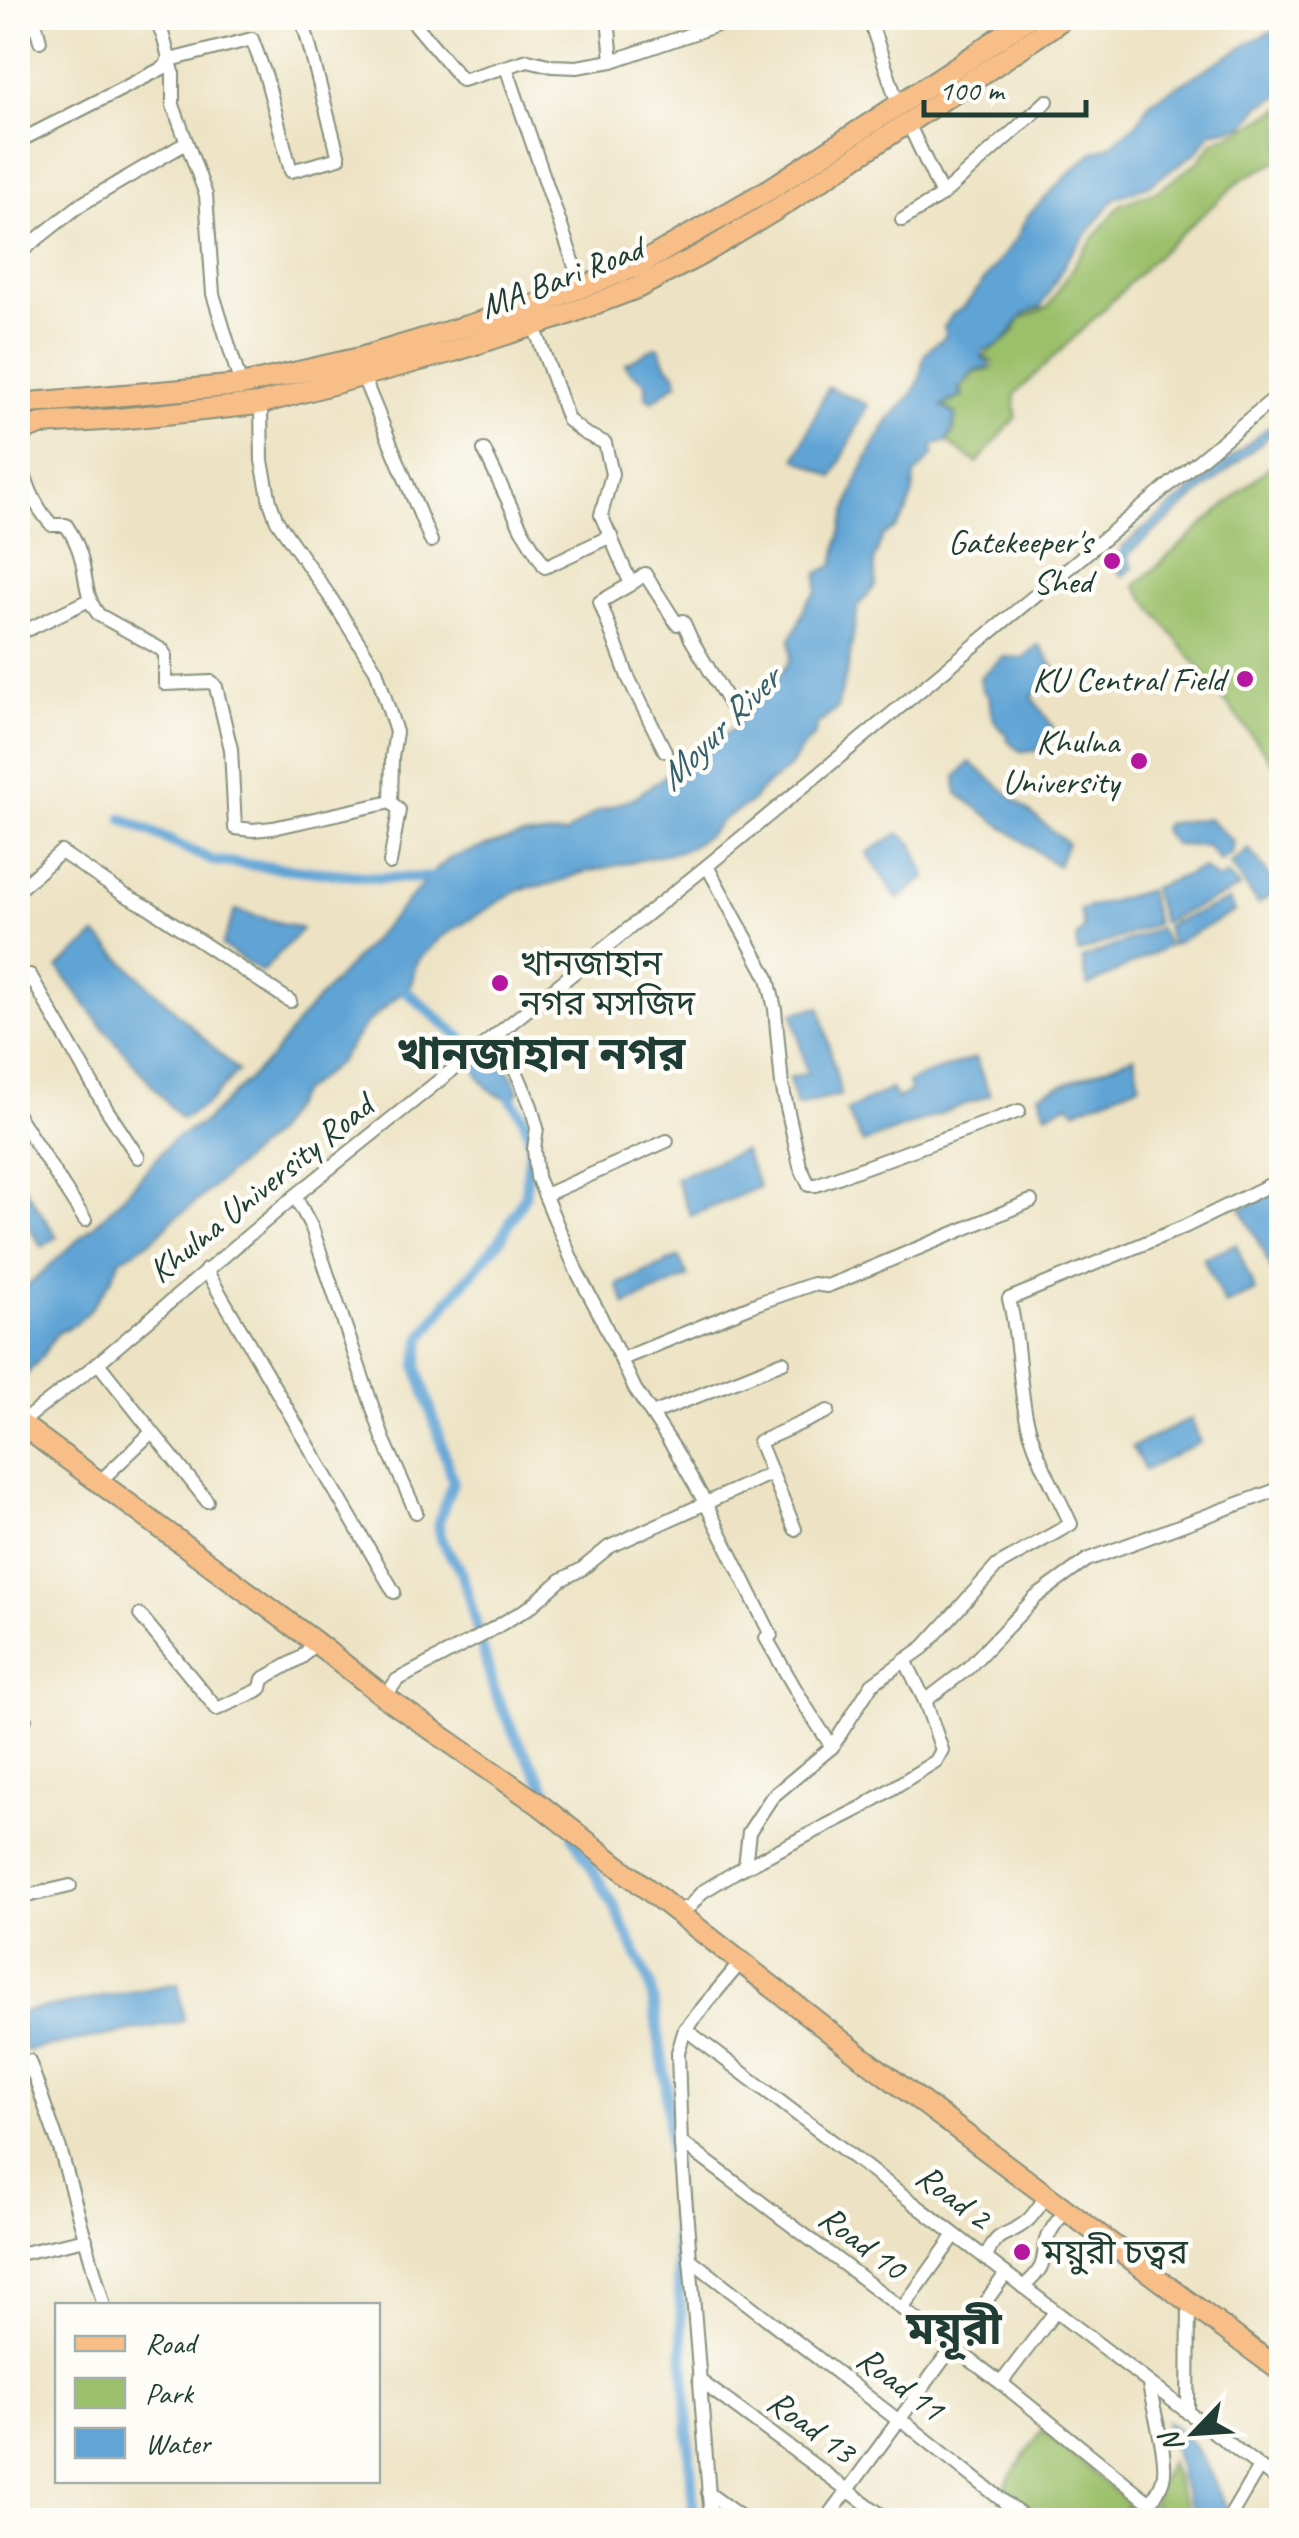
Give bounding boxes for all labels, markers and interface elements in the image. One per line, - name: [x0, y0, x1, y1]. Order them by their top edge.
- scale bar: [924, 55, 1086, 117]
- text: 100 m: [939, 71, 1006, 109]
- street label: MA Bari Road: [473, 224, 654, 329]
- place label: Gatekeeper's Shed: [948, 519, 1097, 604]
- marker: Gatekeeper's Shed: [1101, 550, 1123, 572]
- water label: Moyur River: [647, 652, 795, 800]
- place label: KU Central Field: [1032, 657, 1230, 702]
- marker: KU Central Field: [1234, 668, 1256, 690]
- place label: Khulna University: [1002, 719, 1122, 804]
- marker: Khulna University: [1128, 750, 1150, 772]
- place label: খানজাহান নগর মসজিদ: [519, 941, 696, 1026]
- marker: খানজাহান নগর মসজিদ: [489, 972, 511, 994]
- district label: খানজাহান নগর: [397, 1026, 686, 1083]
- street label: Khulna University Road: [139, 1081, 386, 1293]
- street label: Road 2: [907, 2154, 1003, 2241]
- street label: Road 10: [810, 2195, 917, 2291]
- place label: ময়ুরী চত্বর: [1041, 2230, 1189, 2275]
- marker: ময়ুরী চত্বর: [1011, 2241, 1033, 2263]
- district label: ময়ূরী: [905, 2301, 1003, 2361]
- legend: [55, 2303, 380, 2483]
- text: Road: [145, 2324, 199, 2362]
- street label: Road 11: [848, 2336, 955, 2432]
- text: Park: [145, 2374, 195, 2412]
- street label: Road 13: [759, 2379, 867, 2475]
- north arrow: [1144, 2383, 1244, 2483]
- text: Water: [145, 2424, 212, 2462]
- text: N: [1150, 2424, 1191, 2459]

